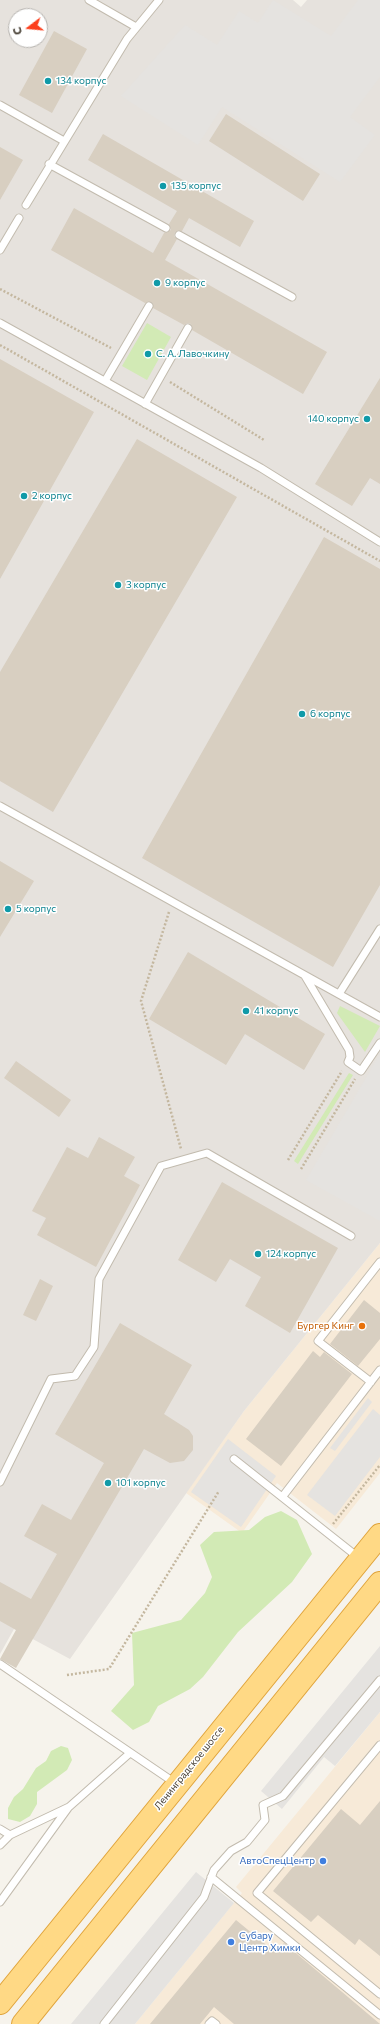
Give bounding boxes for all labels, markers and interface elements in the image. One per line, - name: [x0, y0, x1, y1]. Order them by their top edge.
- north arrow: [8, 8, 48, 48]
- text: С: [10, 26, 24, 37]
- place label: 134 корпус: [56, 75, 106, 87]
- marker: 134 корпус: [43, 76, 53, 86]
- place label: 135 корпус: [171, 180, 221, 192]
- marker: 135 корпус: [158, 181, 168, 191]
- place label: 9 корпус: [165, 277, 206, 289]
- marker: 9 корпус: [152, 278, 162, 288]
- place label: С. А. Лавочкину: [156, 348, 230, 360]
- marker: С. А. Лавочкину: [143, 349, 153, 359]
- place label: 140 корпус: [308, 413, 359, 425]
- marker: 140 корпус: [362, 414, 372, 424]
- place label: 2 корпус: [32, 490, 72, 502]
- marker: 2 корпус: [19, 491, 29, 501]
- place label: 3 корпус: [126, 579, 166, 591]
- marker: 3 корпус: [113, 580, 123, 590]
- place label: 6 корпус: [310, 708, 351, 720]
- marker: 6 корпус: [297, 709, 307, 719]
- place label: 5 корпус: [16, 903, 56, 915]
- marker: 5 корпус: [3, 904, 13, 914]
- place label: 41 корпус: [254, 1005, 298, 1017]
- marker: 41 корпус: [241, 1006, 251, 1016]
- place label: 124 корпус: [266, 1248, 316, 1260]
- marker: 124 корпус: [253, 1249, 263, 1259]
- place label: Бургер Кинг: [297, 1320, 354, 1332]
- marker: Бургер Кинг: [357, 1321, 367, 1331]
- place label: 101 корпус: [116, 1477, 166, 1489]
- marker: 101 корпус: [103, 1478, 113, 1488]
- street label: Ленинградское шоссе: [152, 1724, 226, 1812]
- place label: АвтоСпецЦентр: [239, 1855, 315, 1867]
- marker: АвтоСпецЦентр: [318, 1856, 328, 1866]
- place label: Субару Центр Химки: [239, 1930, 301, 1954]
- marker: Субару Центр Химки: [226, 1937, 236, 1947]

